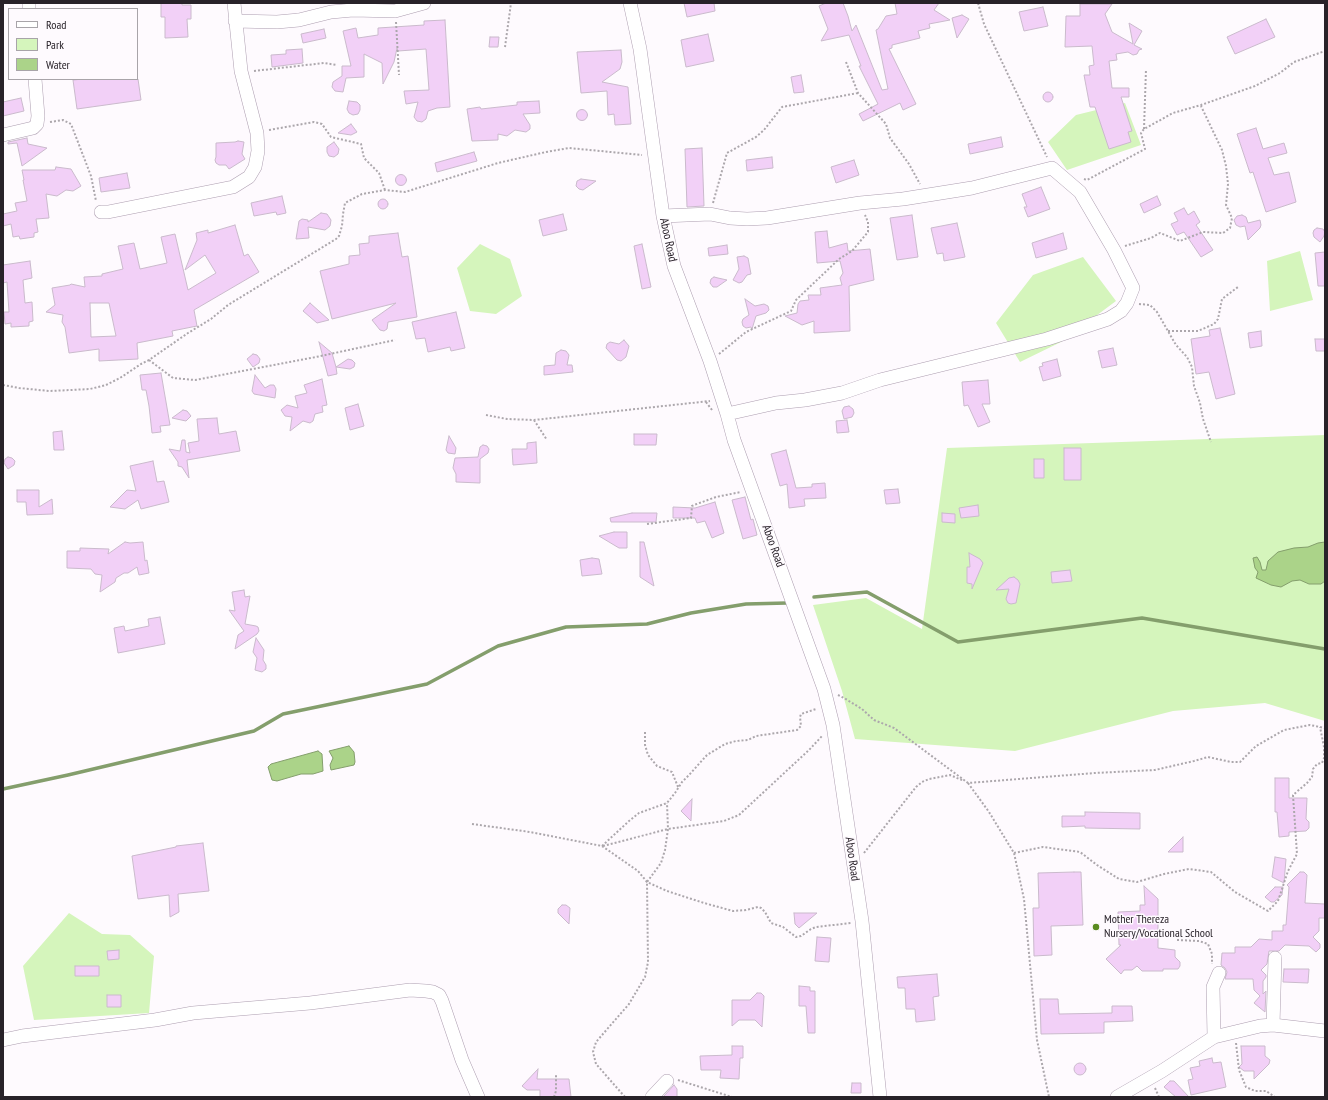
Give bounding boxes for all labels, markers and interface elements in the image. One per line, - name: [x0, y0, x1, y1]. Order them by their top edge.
- legend: [8, 8, 138, 80]
- text: Road: [46, 17, 66, 32]
- text: Park: [46, 37, 64, 52]
- text: Water: [46, 57, 70, 72]
- street label: Aboo Road: [656, 217, 680, 263]
- street label: Aboo Road: [759, 523, 787, 569]
- street label: Aboo Road: [842, 836, 862, 882]
- place label: Mother Thereza Nursery/Vocational School: [1104, 913, 1213, 941]
- marker: Mother Thereza Nursery/Vocational School: [1091, 922, 1101, 932]

